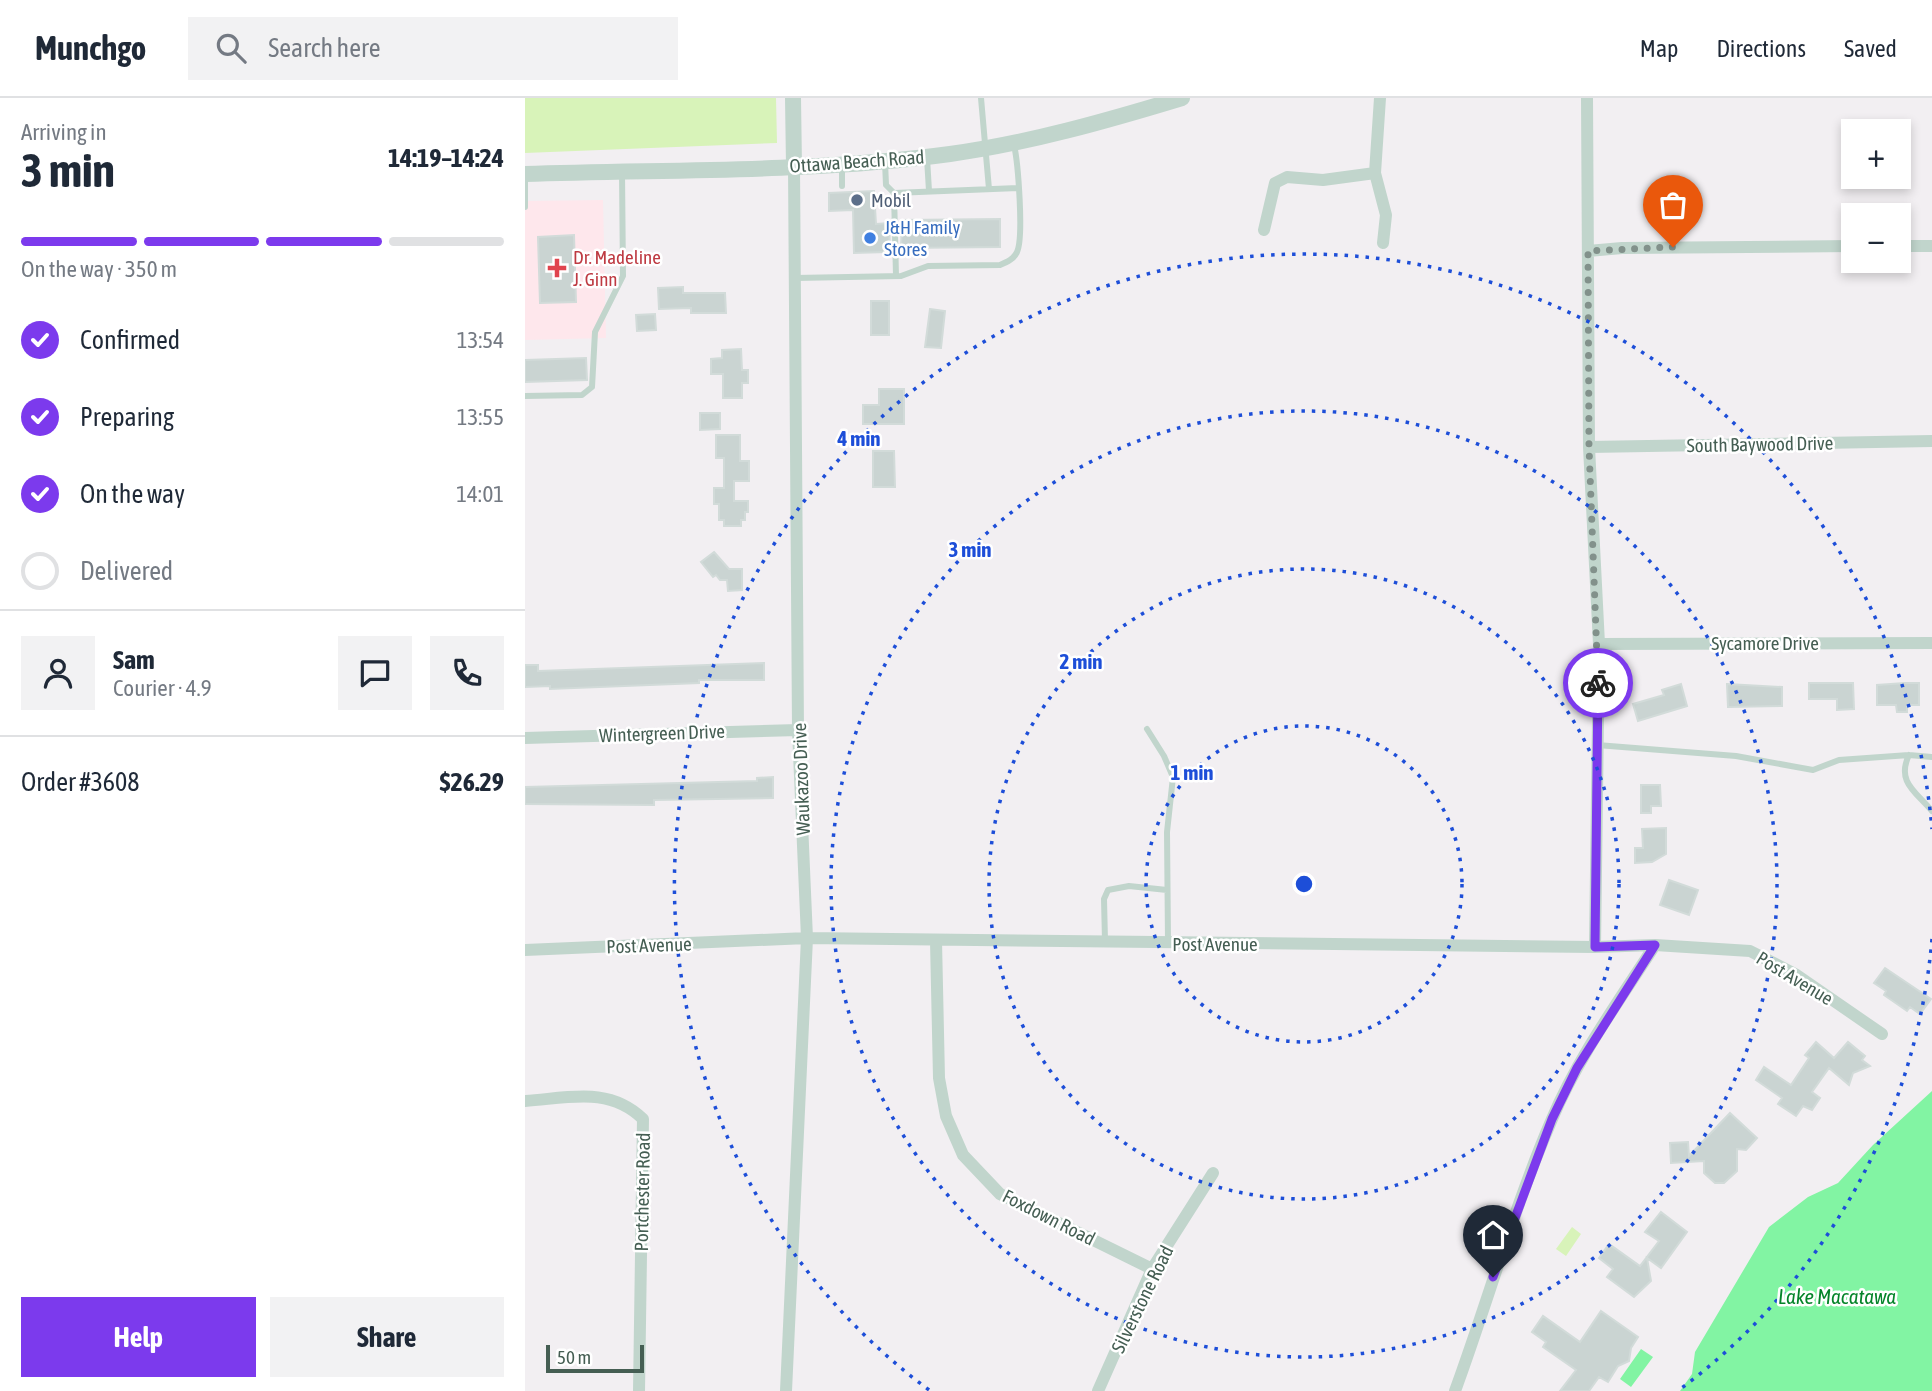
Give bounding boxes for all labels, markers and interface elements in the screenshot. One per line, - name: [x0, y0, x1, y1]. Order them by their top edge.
- search box: [188, 17, 678, 80]
- text: Munchgo: [35, 29, 146, 67]
- icon: search: [212, 29, 250, 67]
- text: Search here: [268, 33, 380, 63]
- text: Map: [1640, 35, 1678, 62]
- text: Directions: [1716, 35, 1806, 62]
- text: Saved: [1844, 35, 1897, 62]
- text: Arriving in: [21, 119, 107, 145]
- map controls: [1841, 119, 1911, 273]
- button: +: [1841, 119, 1911, 189]
- text: 14:19–14:24: [388, 143, 504, 173]
- text: 3 min: [21, 144, 115, 197]
- street label: Ottawa Beach Road: [789, 145, 925, 177]
- pin: [1643, 175, 1703, 247]
- icon: bag: [1654, 186, 1692, 224]
- place label: Mobil: [871, 189, 911, 211]
- marker: Mobil: [849, 192, 865, 208]
- button: −: [1841, 203, 1911, 273]
- place label: J&H Family Stores: [884, 216, 961, 260]
- marker: J&H Family Stores: [862, 230, 878, 246]
- place label: Dr. Madeline J. Ginn: [573, 246, 661, 290]
- text: On the way · 350 m: [21, 256, 177, 282]
- marker: Dr. Madeline J. Ginn: [547, 258, 567, 278]
- icon: check: [21, 321, 59, 359]
- text: Confirmed: [80, 325, 180, 355]
- text: 13:54: [457, 327, 504, 353]
- icon: check: [21, 398, 59, 436]
- text: Preparing: [80, 402, 174, 432]
- text: 13:55: [457, 404, 504, 430]
- text: 4 min: [837, 426, 880, 450]
- street label: South Baywood Drive: [1687, 432, 1833, 456]
- icon: check: [21, 475, 59, 513]
- text: On the way: [80, 479, 185, 509]
- text: 14:01: [456, 481, 504, 507]
- text: 3 min: [949, 537, 991, 561]
- text: Delivered: [80, 556, 173, 586]
- street label: Sycamore Drive: [1711, 632, 1819, 654]
- button: person: [21, 636, 95, 710]
- button: chat: [338, 636, 412, 710]
- button: phone: [430, 636, 504, 710]
- text: Sam: [113, 645, 155, 675]
- courier: [1563, 648, 1633, 718]
- text: 2 min: [1060, 649, 1102, 673]
- icon: bike: [1579, 664, 1617, 702]
- text: Courier · 4.9: [113, 675, 212, 701]
- street label: Wintergreen Drive: [599, 720, 725, 746]
- street label: Waukazoo Drive: [788, 722, 814, 836]
- text: 1 min: [1171, 760, 1213, 784]
- text: Order #3608: [21, 767, 140, 797]
- text: $26.29: [440, 767, 504, 797]
- centre of rings: [1292, 872, 1316, 896]
- street label: Post Avenue: [606, 933, 692, 957]
- street label: Post Avenue: [1172, 933, 1258, 955]
- street label: Post Avenue: [1753, 947, 1837, 1009]
- street label: Portchester Road: [630, 1132, 654, 1252]
- street label: Foxdown Road: [999, 1184, 1099, 1250]
- pin: [1463, 1205, 1523, 1277]
- icon: home: [1474, 1216, 1512, 1254]
- street label: Silverstone Road: [1107, 1242, 1177, 1356]
- water label: Lake Macatawa: [1778, 1284, 1896, 1308]
- button: Help: [21, 1297, 256, 1377]
- button: Share: [270, 1297, 504, 1377]
- scale bar: [546, 1342, 644, 1374]
- text: 50 m: [557, 1346, 591, 1368]

